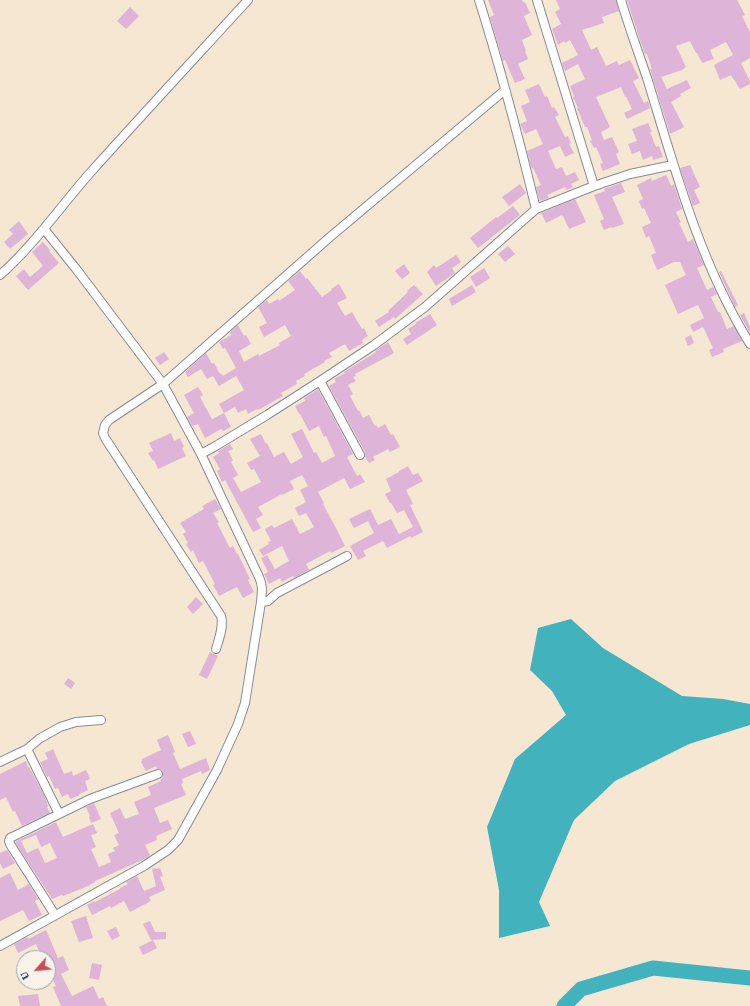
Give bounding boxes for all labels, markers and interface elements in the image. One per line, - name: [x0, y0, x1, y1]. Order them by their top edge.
- north arrow: [16, 950, 56, 990]
- text: U: [17, 968, 34, 982]

